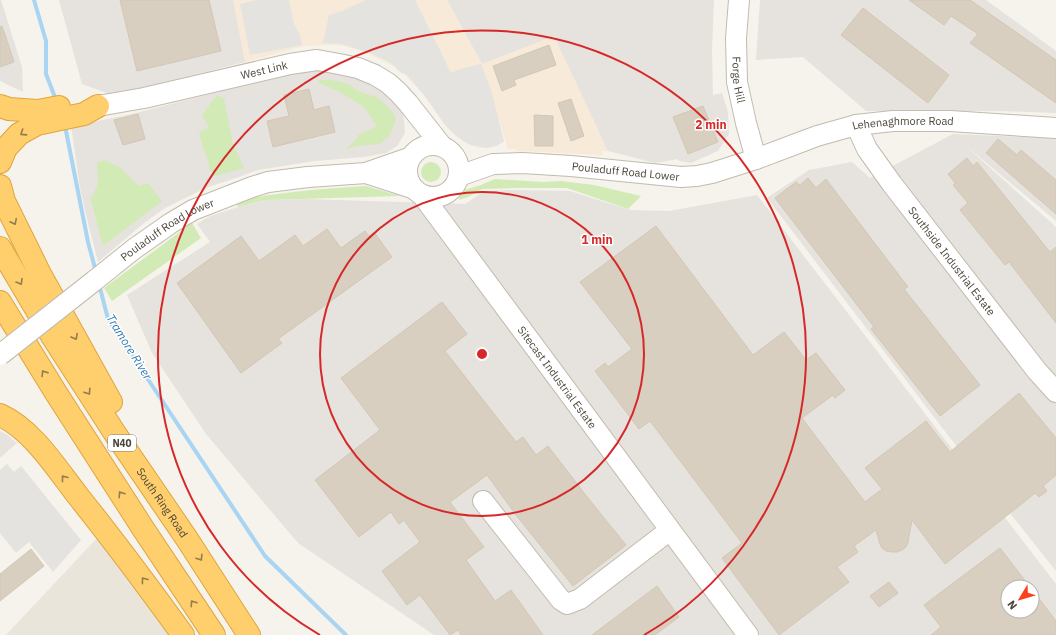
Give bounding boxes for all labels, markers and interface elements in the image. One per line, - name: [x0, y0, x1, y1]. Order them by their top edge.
- street label: Forge Hill: [729, 56, 748, 104]
- street label: West Link: [239, 58, 289, 82]
- street label: Lehenaghmore Road: [850, 114, 954, 133]
- text: 2 min: [695, 117, 727, 132]
- one-way arrow: [20, 128, 27, 135]
- street label: Pouladuff Road Lower: [571, 159, 680, 184]
- street label: Pouladuff Road Lower: [118, 195, 216, 264]
- street label: Southside Industrial Estate: [905, 204, 998, 318]
- one-way arrow: [9, 218, 17, 226]
- text: 1 min: [581, 232, 613, 247]
- one-way arrow: [15, 278, 22, 285]
- water label: Tramore River: [103, 311, 156, 383]
- street label: Sitecast Industrial Estate: [515, 323, 600, 431]
- one-way arrow: [70, 333, 77, 341]
- centre of rings: [475, 347, 489, 361]
- one-way arrow: [41, 370, 48, 377]
- one-way arrow: [83, 388, 91, 395]
- road number: N40: [108, 435, 136, 451]
- street label: South Ring Road: [133, 465, 191, 540]
- one-way arrow: [62, 475, 69, 482]
- one-way arrow: [118, 491, 126, 498]
- one-way arrow: [195, 554, 203, 561]
- one-way arrow: [141, 578, 148, 585]
- north arrow: [1000, 579, 1040, 619]
- text: N: [1004, 598, 1020, 613]
- one-way arrow: [191, 600, 198, 607]

